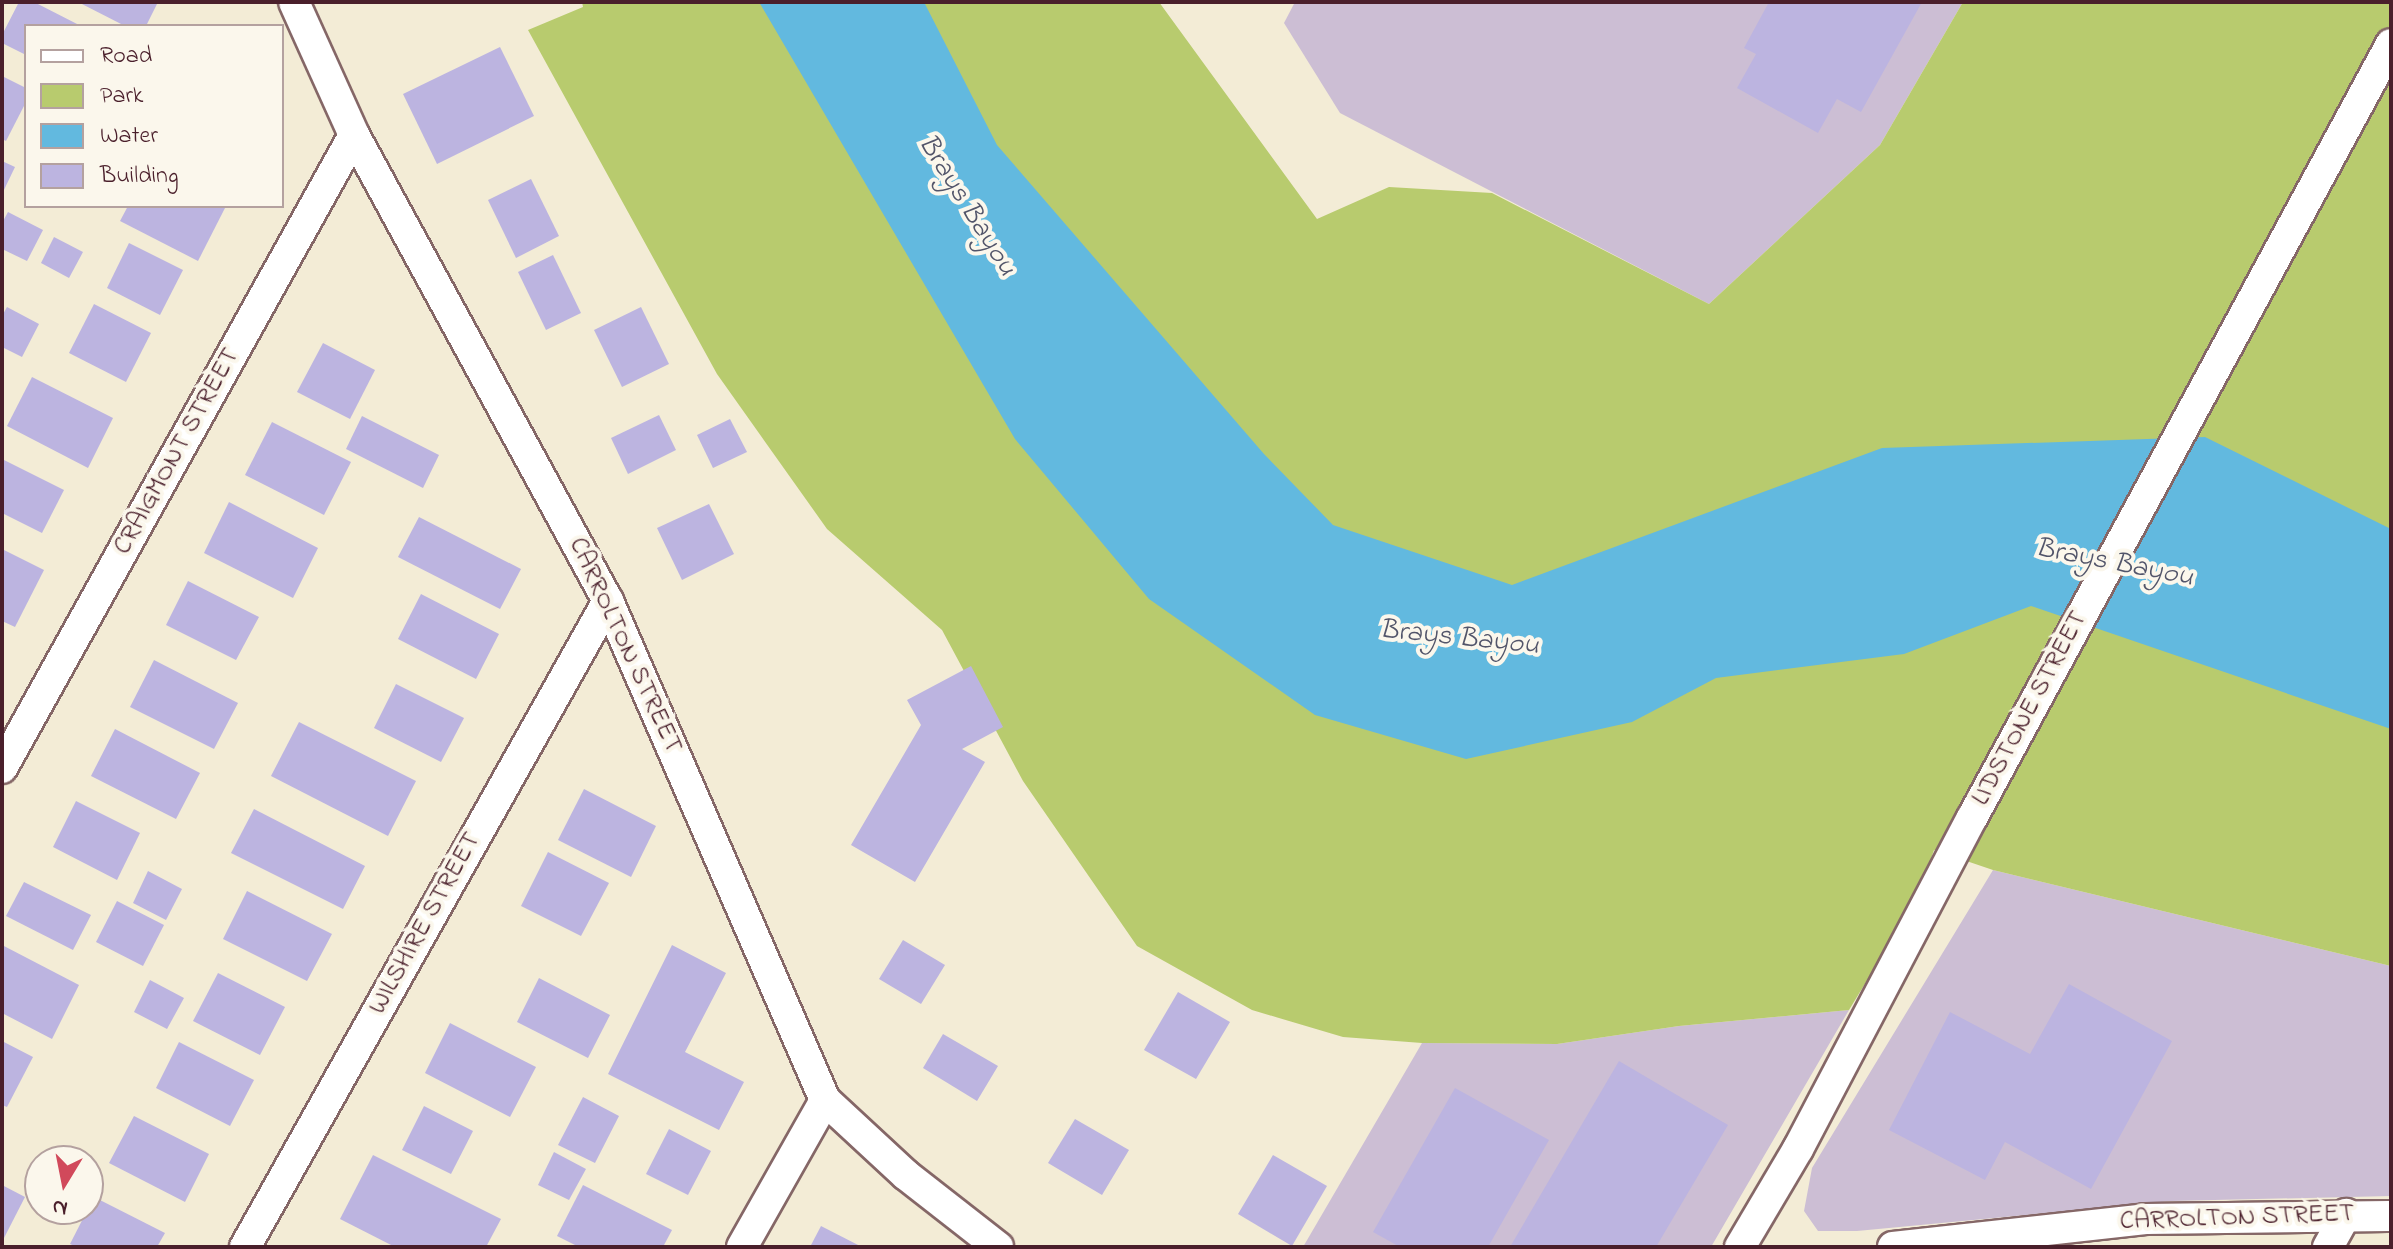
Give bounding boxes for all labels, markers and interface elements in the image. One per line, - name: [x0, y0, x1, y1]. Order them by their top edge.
- legend: [24, 24, 284, 208]
- text: Road: [100, 39, 152, 74]
- text: Park: [100, 79, 143, 114]
- text: Water: [100, 119, 158, 154]
- water label: Brays Bayou: [909, 129, 1023, 283]
- text: Building: [100, 159, 179, 194]
- street label: CRAIGMONT STREET: [108, 343, 248, 561]
- water label: Brays Bayou: [2032, 532, 2196, 596]
- street label: CARROLTON STREET: [560, 533, 688, 759]
- street label: LIDSTONE STREET: [1967, 606, 2095, 812]
- water label: Brays Bayou: [1378, 614, 1540, 664]
- street label: WILSHIRE STREET: [363, 828, 489, 1020]
- north arrow: [24, 1145, 104, 1225]
- text: N: [50, 1190, 70, 1224]
- street label: CARROLTON STREET: [2119, 1199, 2355, 1239]

